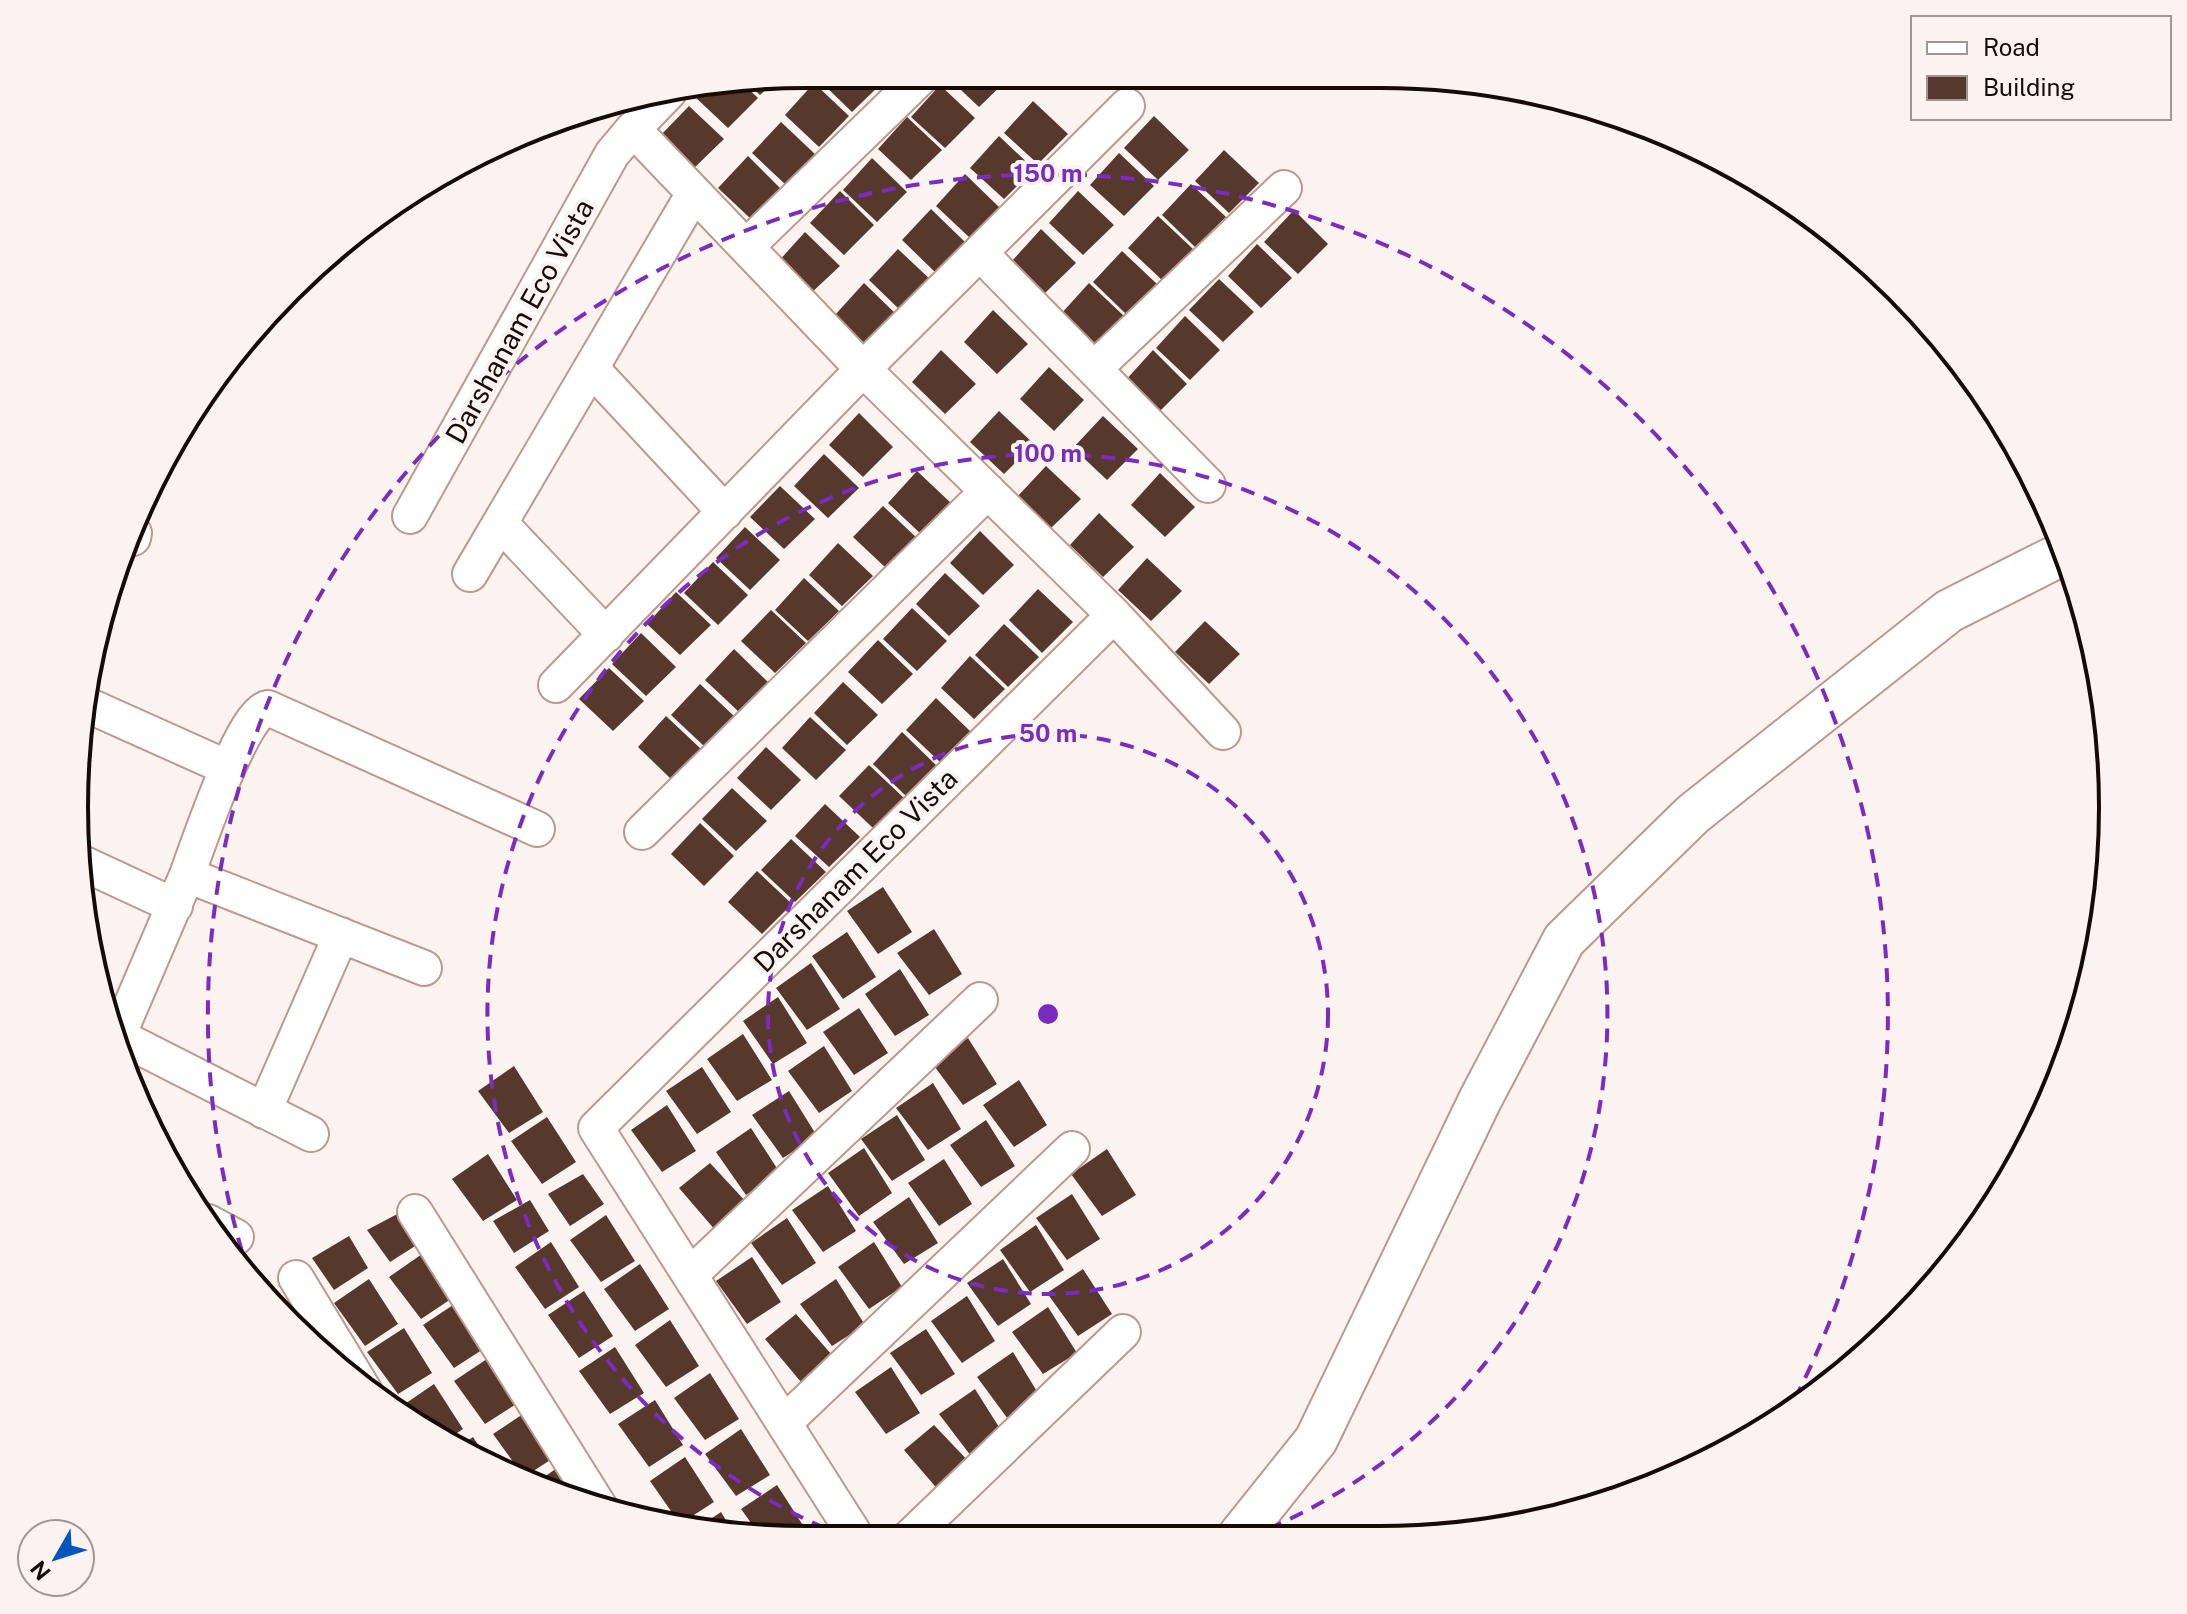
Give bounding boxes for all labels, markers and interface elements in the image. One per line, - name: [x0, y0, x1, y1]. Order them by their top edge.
- legend: [1911, 16, 2171, 120]
- text: Road: [1983, 33, 2040, 61]
- text: Building: [1983, 73, 2075, 101]
- text: 150 m: [1014, 159, 1082, 187]
- street label: Darshanam Eco Vista: [438, 193, 600, 449]
- text: 100 m: [1014, 439, 1082, 467]
- text: 50 m: [1019, 719, 1077, 747]
- street label: Darshanam Eco Vista: [746, 761, 964, 979]
- centre of rings: [1034, 1000, 1062, 1028]
- north arrow: [16, 1518, 96, 1598]
- text: N: [25, 1556, 56, 1585]

